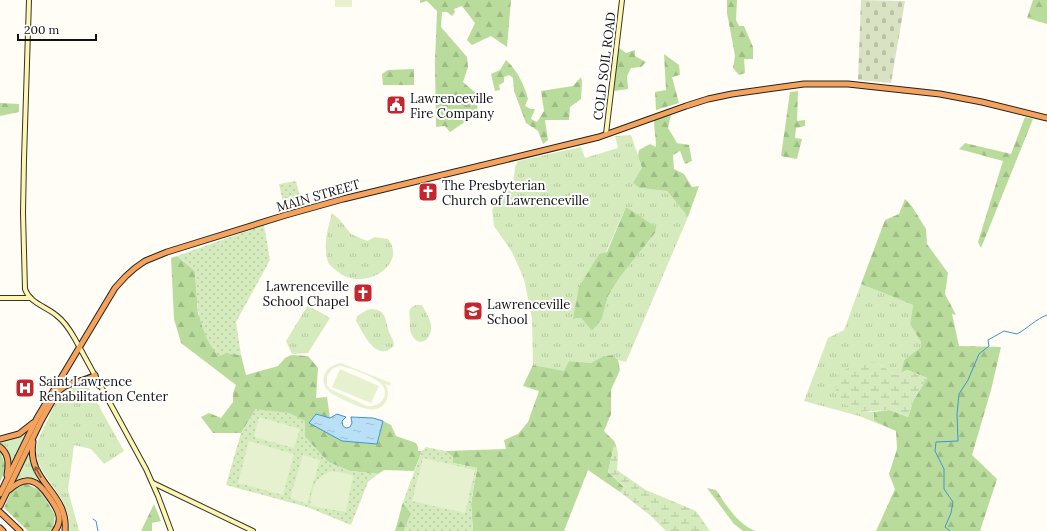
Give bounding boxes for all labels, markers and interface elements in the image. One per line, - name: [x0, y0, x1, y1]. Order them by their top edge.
- street label: COLD SOIL ROAD: [589, 11, 620, 121]
- scale bar: [18, 16, 96, 42]
- text: 200 m: [24, 22, 60, 37]
- place label: Lawrenceville Fire Company: [410, 90, 494, 122]
- public building icon: Lawrenceville Fire Company: [385, 94, 407, 116]
- street label: MAIN STREET: [274, 175, 363, 216]
- place label: The Presbyterian Church of Lawrenceville: [442, 177, 589, 209]
- church icon: The Presbyterian Church of Lawrenceville: [417, 181, 439, 203]
- place label: Lawrenceville School Chapel: [263, 278, 349, 310]
- church icon: Lawrenceville School Chapel: [352, 282, 374, 304]
- place label: Lawrenceville School: [487, 296, 570, 328]
- school or university icon: Lawrenceville School: [462, 300, 484, 322]
- place label: Saint Lawrence Rehabilitation Center: [39, 373, 168, 405]
- hospital icon: Saint Lawrence Rehabilitation Center: [14, 377, 36, 399]
- one-way arrow: [33, 466, 41, 478]

